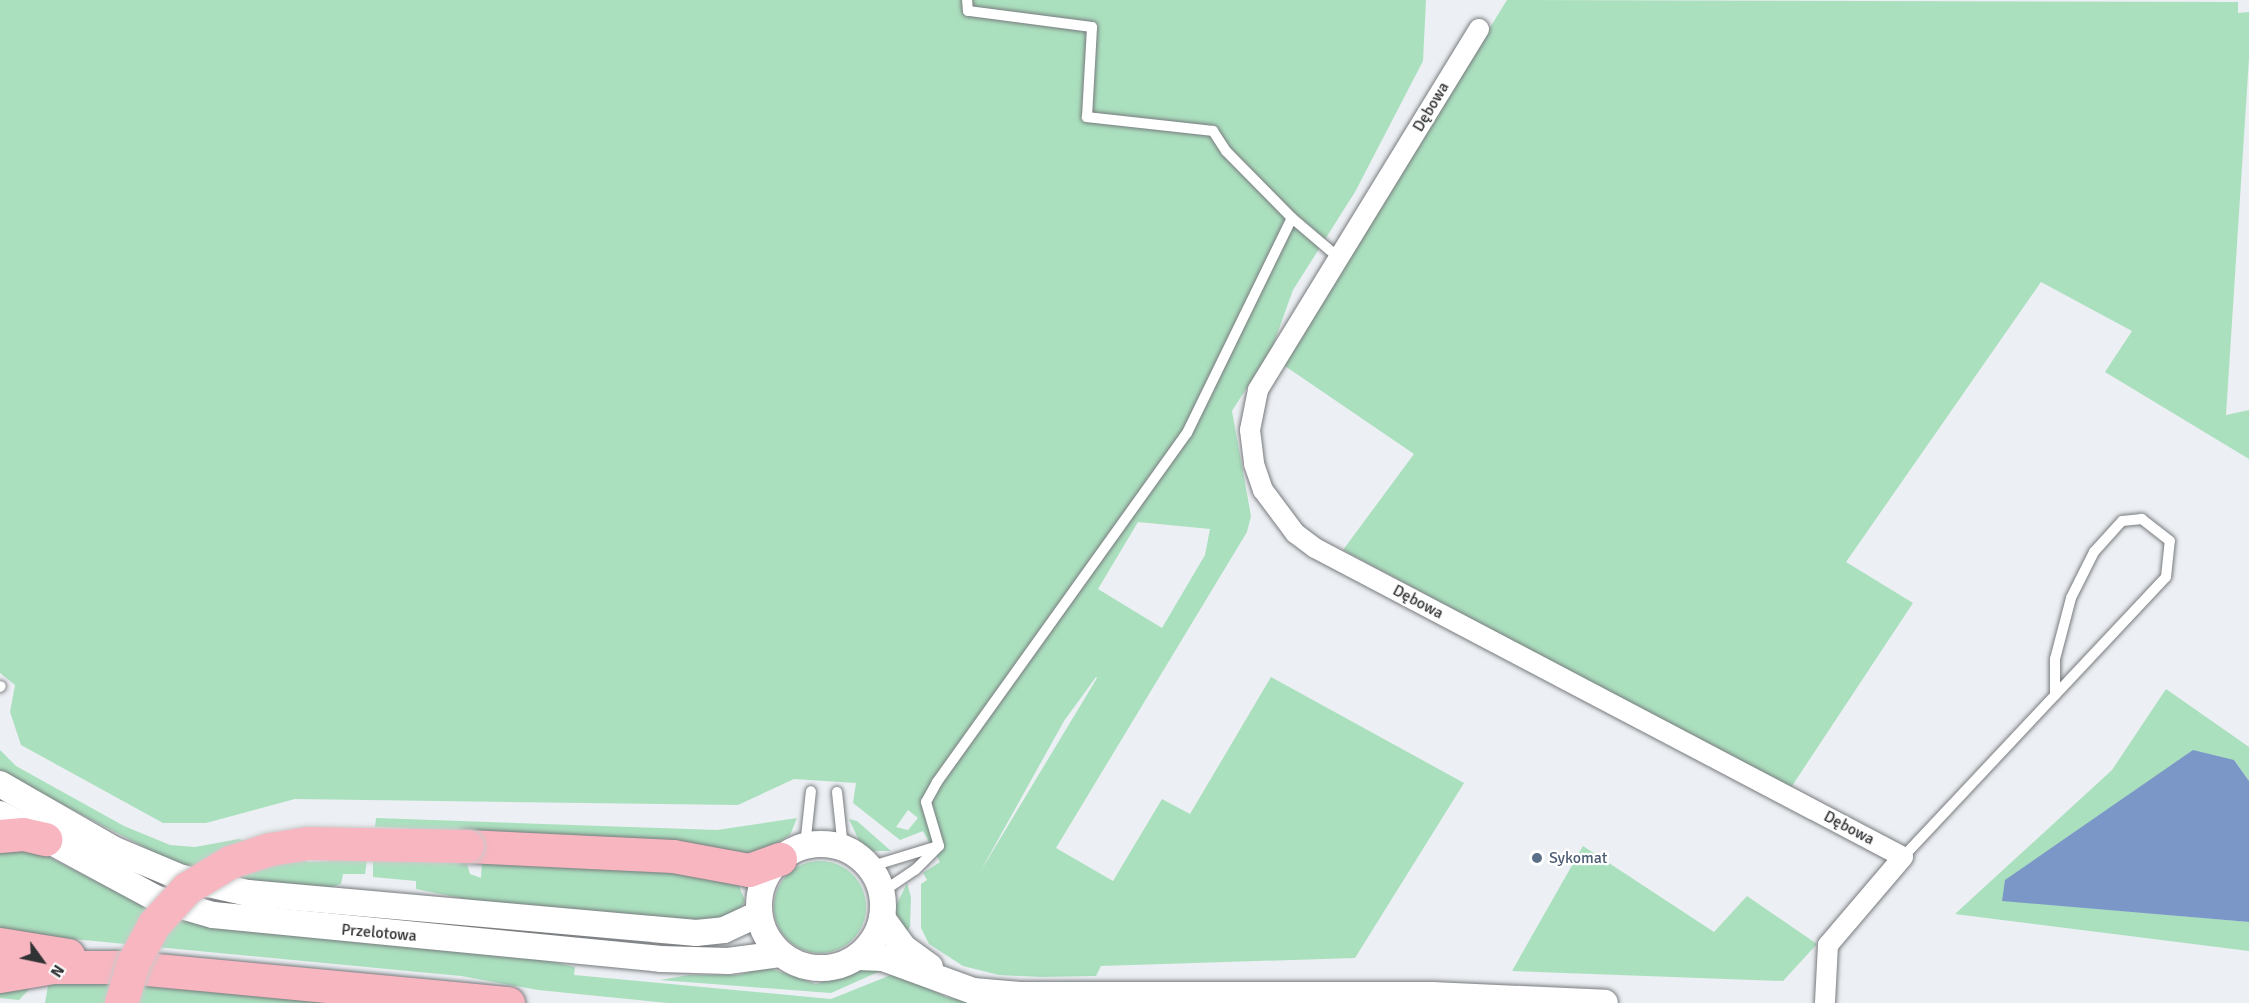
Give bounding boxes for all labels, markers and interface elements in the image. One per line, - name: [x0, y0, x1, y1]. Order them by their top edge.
- street label: Dębowa: [1409, 79, 1453, 135]
- street label: Dębowa: [1389, 581, 1447, 623]
- street label: Dębowa: [1820, 807, 1878, 849]
- place label: Sykomat: [1549, 848, 1607, 868]
- marker: Sykomat: [1530, 851, 1544, 865]
- street label: Przelotowa: [341, 920, 417, 946]
- north arrow: [12, 931, 72, 991]
- text: N: [46, 961, 69, 981]

